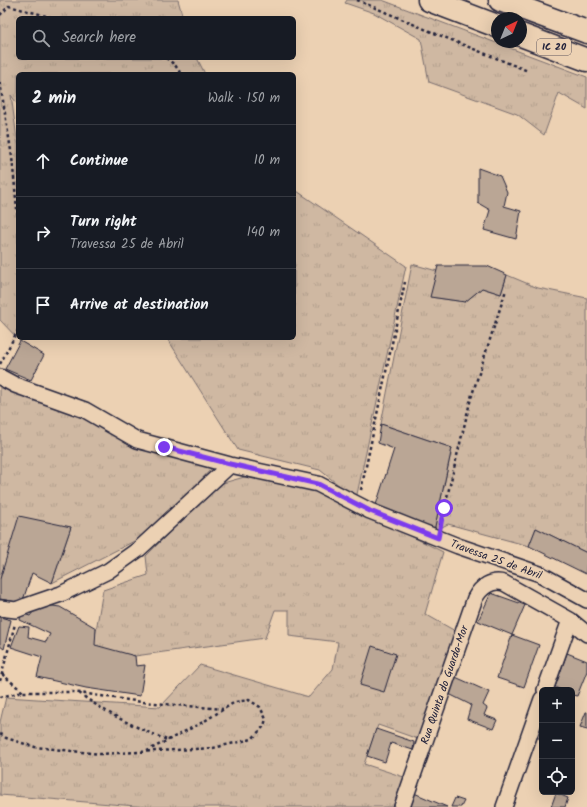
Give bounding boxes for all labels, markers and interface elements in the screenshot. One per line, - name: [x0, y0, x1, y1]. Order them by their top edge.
- north arrow: [491, 12, 527, 48]
- search box: [16, 16, 296, 60]
- text: Search here: [62, 26, 136, 50]
- icon: search: [30, 27, 52, 49]
- road number: IC 20: [537, 39, 571, 55]
- text: 2 min: [32, 85, 76, 112]
- text: Walk · 150 m: [208, 88, 280, 109]
- text: Continue: [70, 149, 128, 173]
- icon: ahead: [32, 150, 54, 172]
- text: 10 m: [254, 150, 280, 171]
- text: Turn right: [70, 210, 137, 234]
- icon: right: [32, 222, 54, 244]
- text: 140 m: [247, 222, 280, 243]
- text: Travessa 25 de Abril: [70, 234, 184, 255]
- text: Arrive at destination: [70, 293, 209, 317]
- icon: arrive: [32, 294, 54, 316]
- route end: [155, 438, 173, 456]
- route start: [435, 499, 453, 517]
- street label: Travessa 25 de Abril: [448, 535, 545, 585]
- street label: Rua Quinta do Guarda-Mor: [416, 622, 474, 747]
- map controls: [539, 687, 575, 795]
- button: +: [539, 687, 575, 723]
- button: −: [539, 723, 575, 759]
- button: locate: [539, 759, 575, 795]

